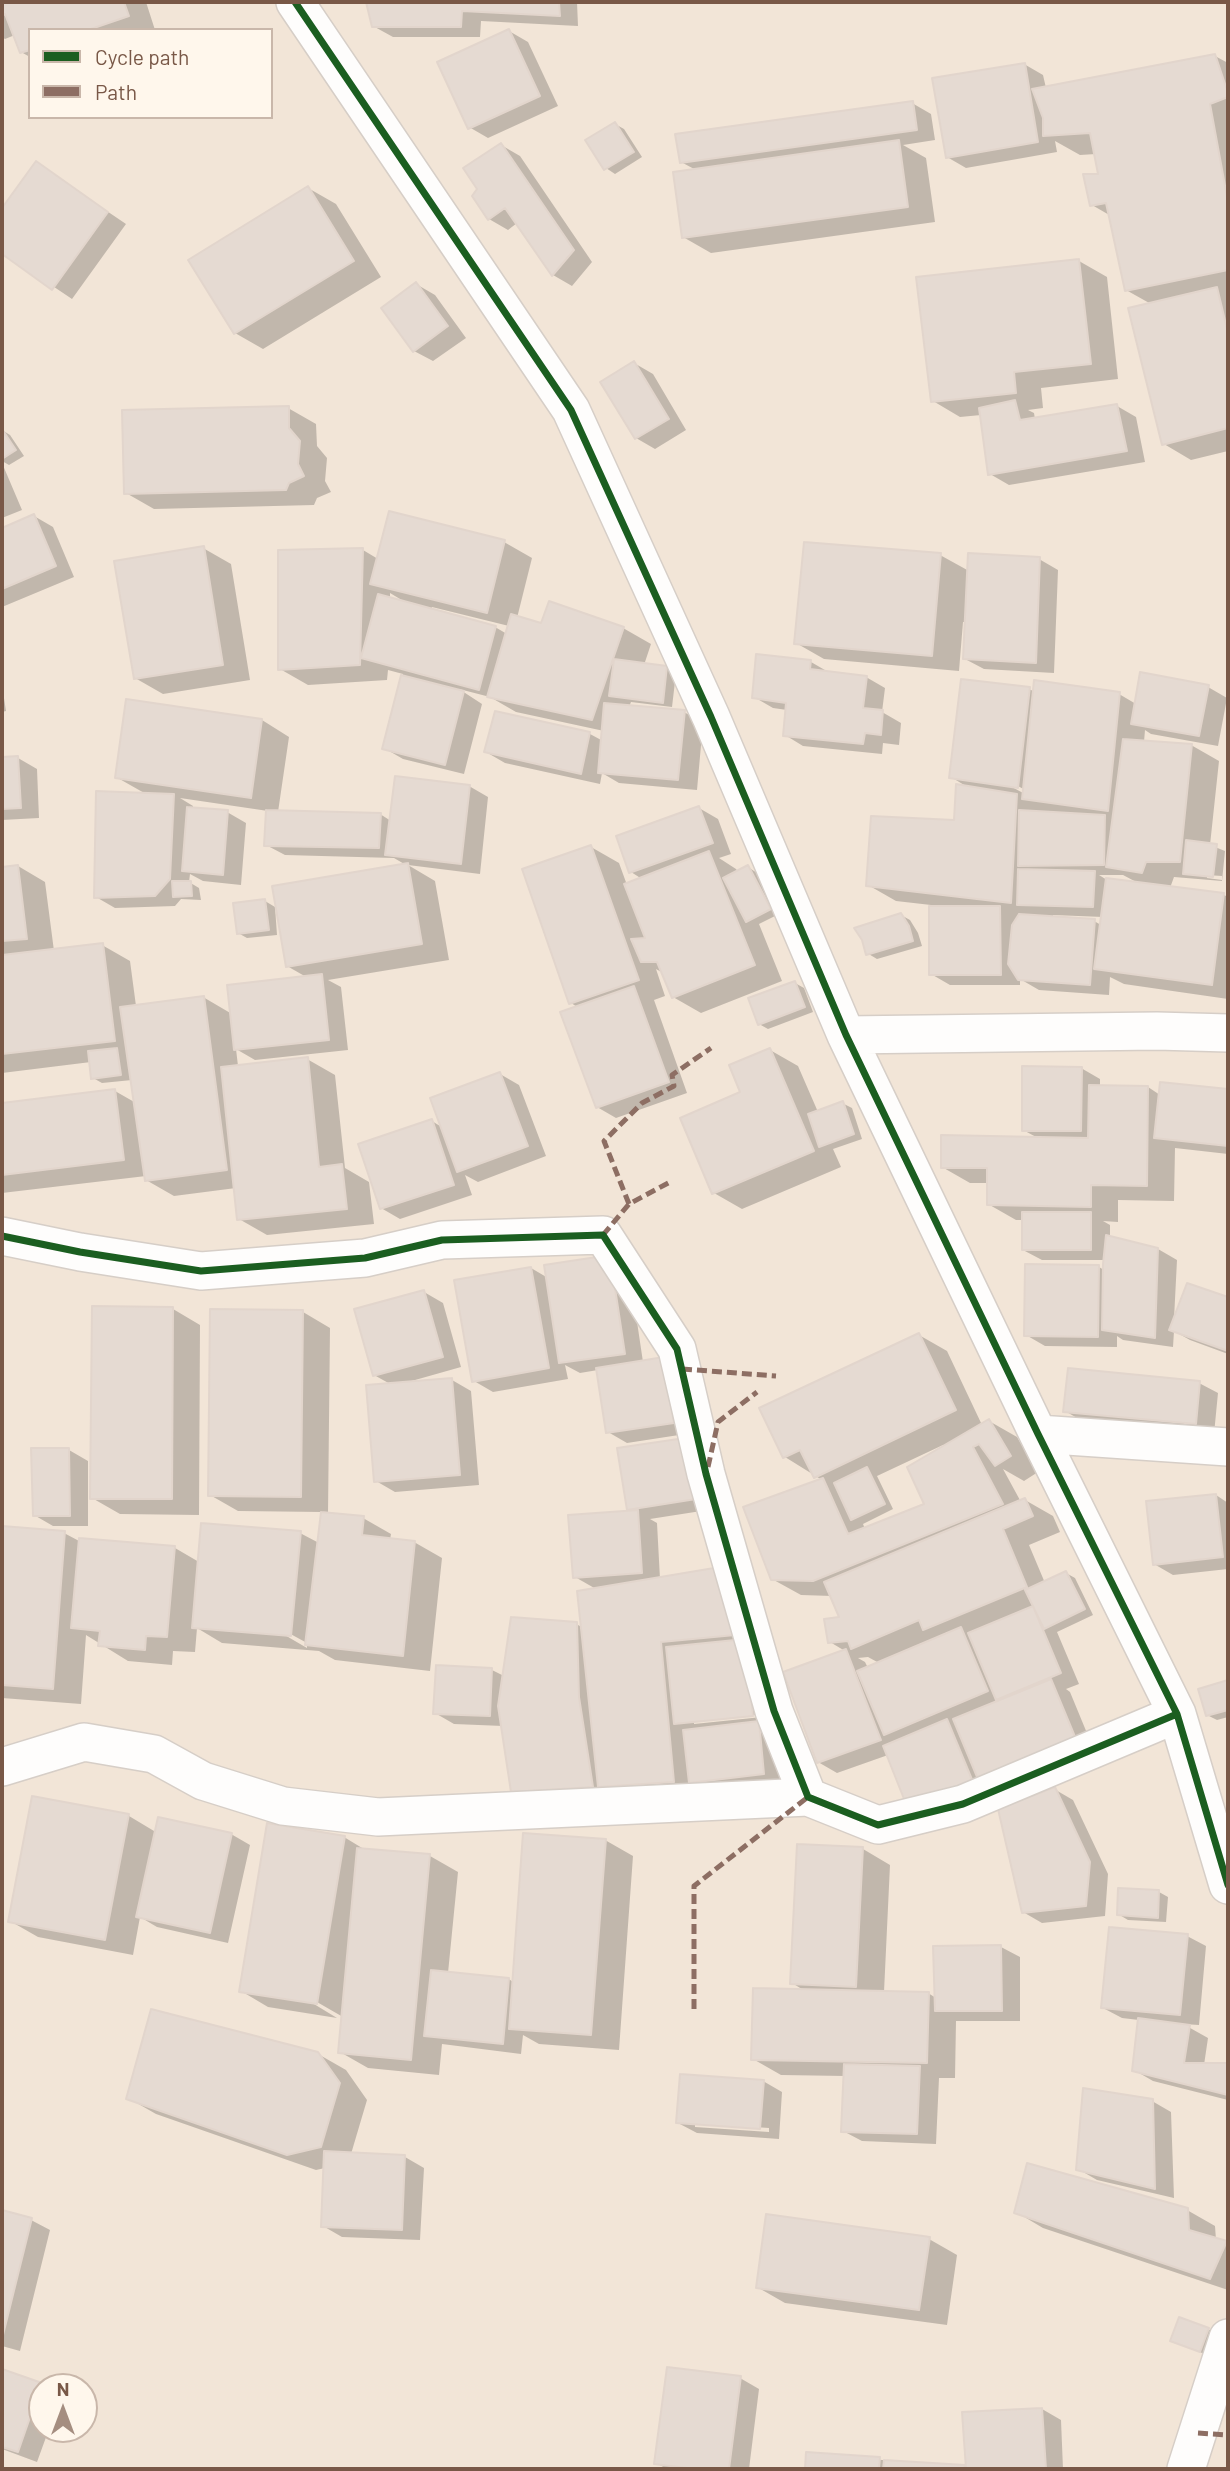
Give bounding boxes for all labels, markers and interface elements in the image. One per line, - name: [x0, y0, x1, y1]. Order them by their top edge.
- legend: [28, 28, 273, 119]
- text: Cycle path: [95, 44, 189, 69]
- text: Path: [95, 79, 137, 104]
- north arrow: [28, 2373, 98, 2443]
- text: N: [57, 2377, 69, 2400]

